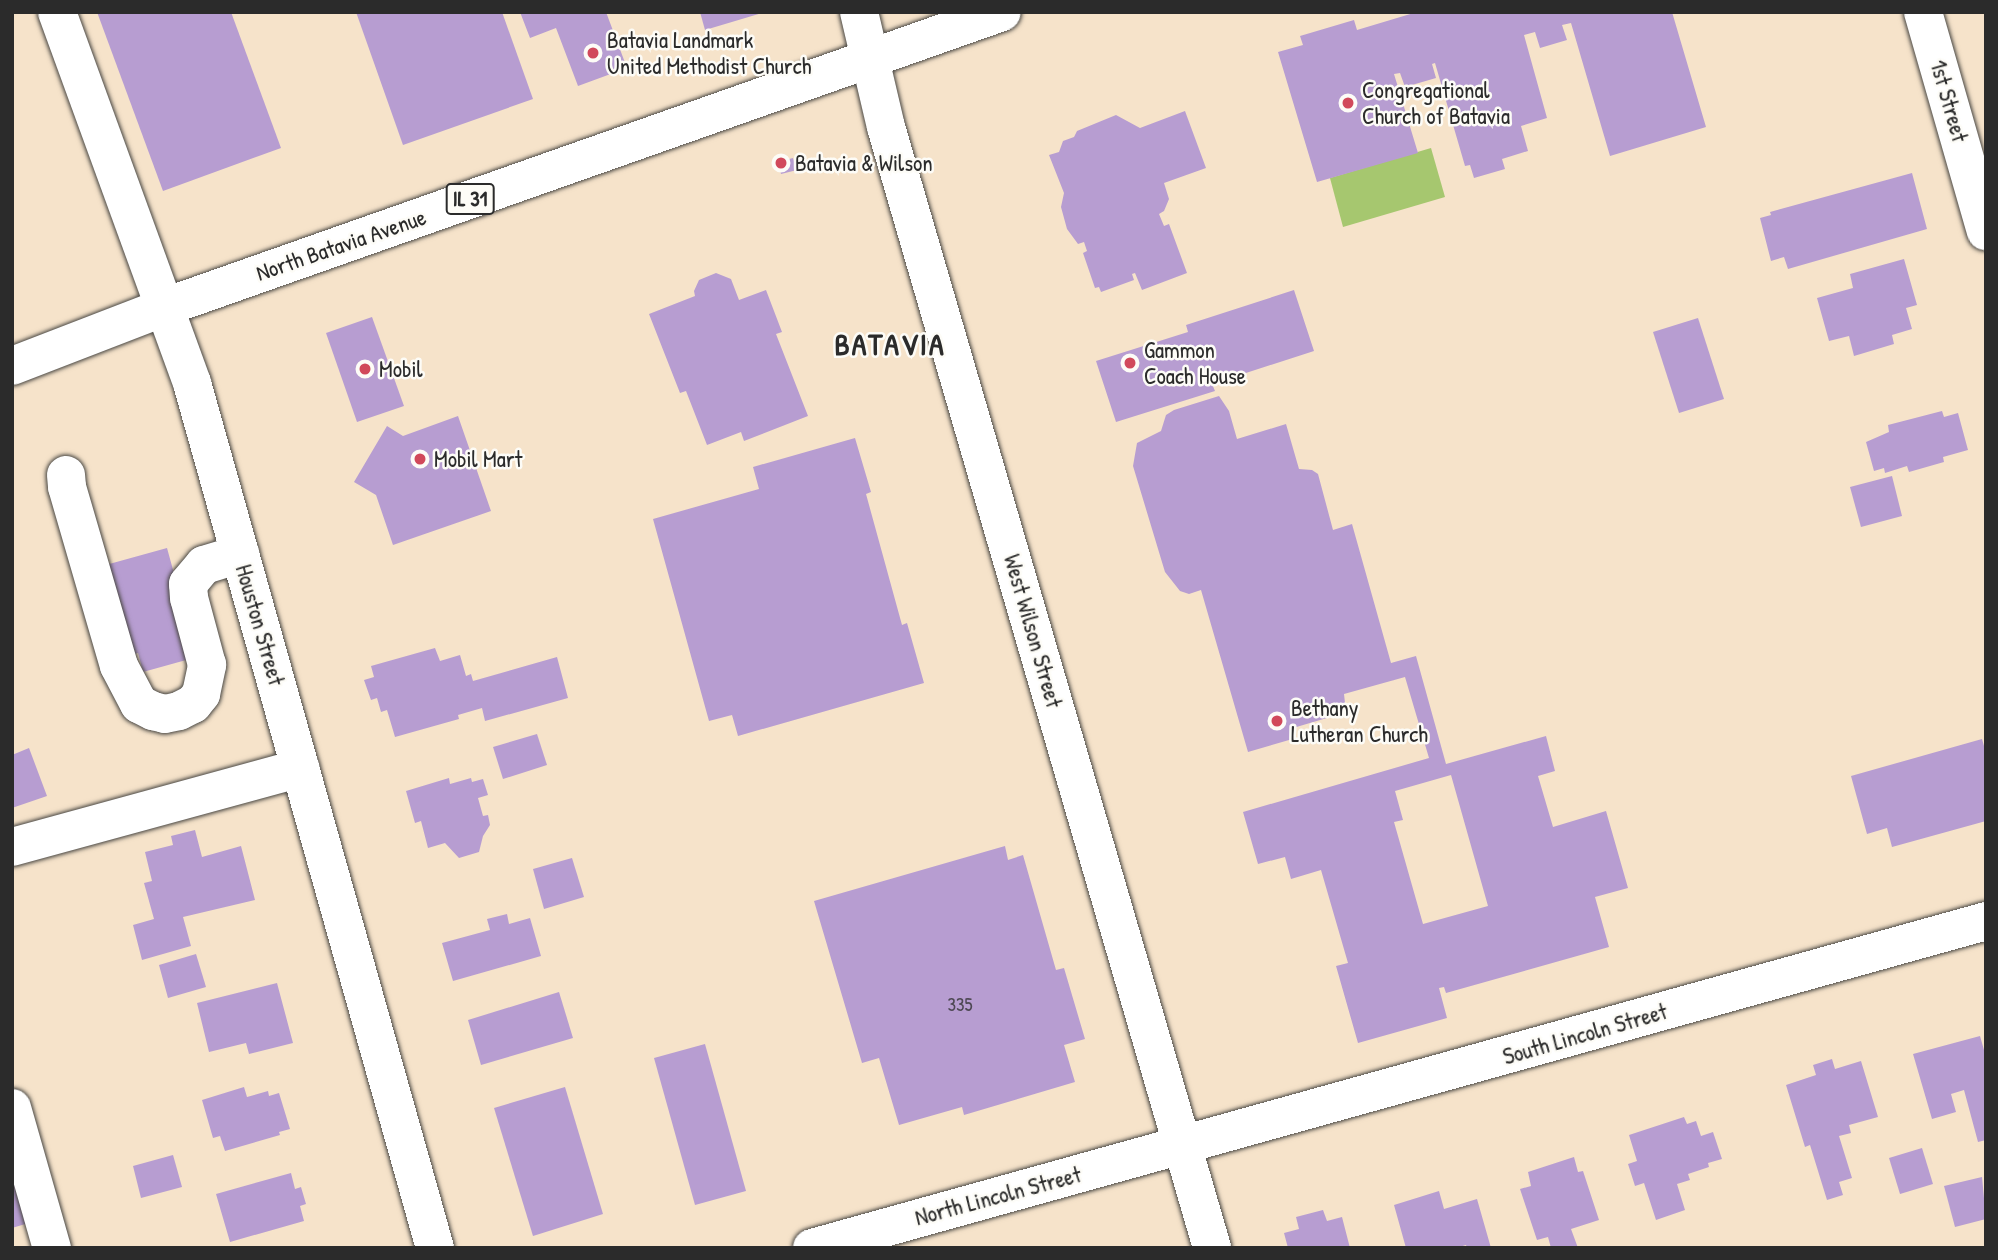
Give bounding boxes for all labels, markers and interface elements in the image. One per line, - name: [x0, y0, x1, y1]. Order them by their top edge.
- place label: Batavia Landmark United Methodist Church: [607, 26, 811, 80]
- marker: Batavia Landmark United Methodist Church: [585, 45, 601, 61]
- street label: 1st Street: [1924, 57, 1974, 145]
- place label: Congregational Church of Batavia: [1362, 76, 1510, 130]
- marker: Congregational Church of Batavia: [1340, 95, 1356, 111]
- place label: Batavia & Wilson: [795, 149, 933, 177]
- marker: Batavia & Wilson: [773, 155, 789, 171]
- road number: IL 31: [446, 182, 494, 216]
- street label: North Batavia Avenue: [252, 203, 430, 287]
- district label: BATAVIA: [835, 326, 945, 362]
- place label: Gammon Coach House: [1144, 336, 1246, 390]
- place label: Mobil: [379, 355, 423, 383]
- marker: Gammon Coach House: [1122, 355, 1138, 371]
- marker: Mobil: [357, 361, 373, 377]
- place label: Mobil Mart: [434, 445, 522, 473]
- marker: Mobil Mart: [412, 451, 428, 467]
- street label: West Wilson Street: [998, 551, 1068, 711]
- street label: Houston Street: [230, 561, 290, 689]
- place label: Bethany Lutheran Church: [1291, 694, 1428, 748]
- marker: Bethany Lutheran Church: [1269, 713, 1285, 729]
- house number: 335: [947, 994, 973, 1016]
- street label: South Lincoln Street: [1500, 997, 1670, 1071]
- street label: North Lincoln Street: [912, 1161, 1084, 1231]

